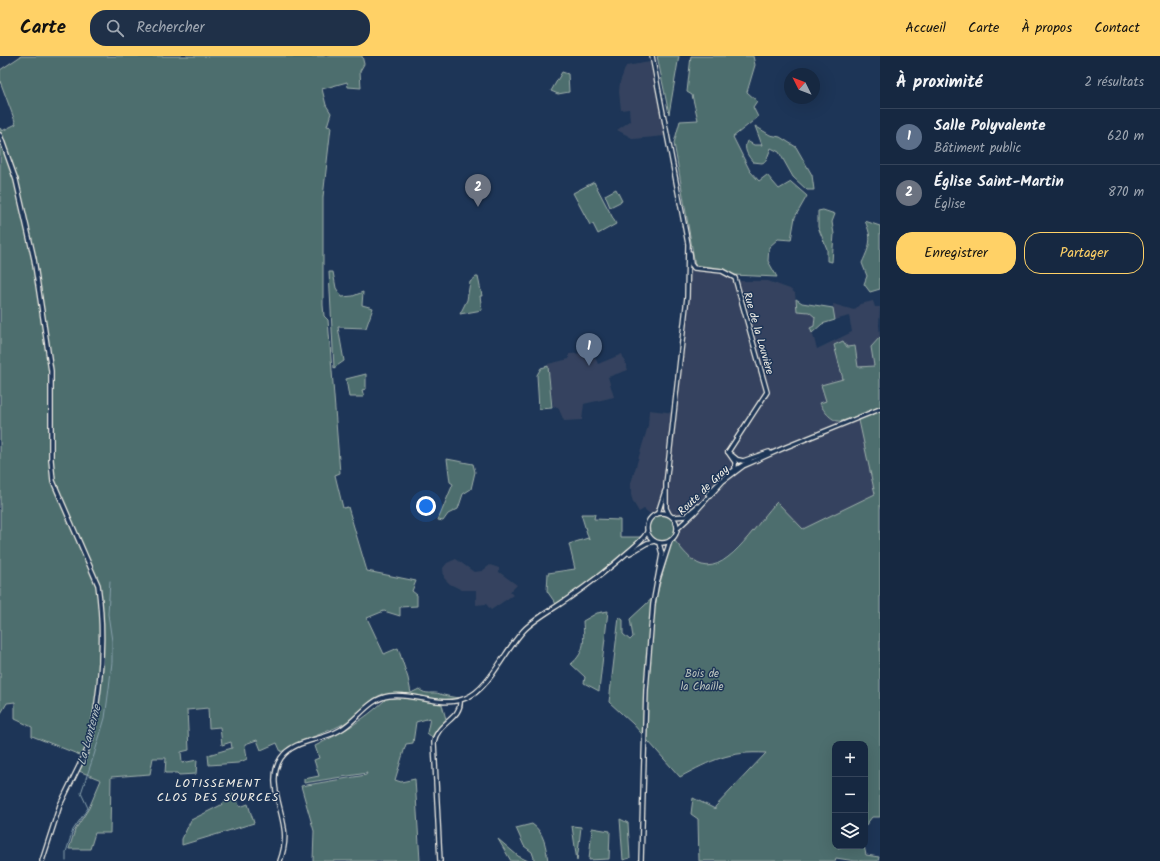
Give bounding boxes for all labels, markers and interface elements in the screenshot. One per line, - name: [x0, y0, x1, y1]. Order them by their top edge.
- search box: [90, 10, 370, 46]
- text: Carte: [20, 13, 66, 43]
- text: Rechercher: [136, 16, 205, 40]
- icon: search: [104, 17, 126, 39]
- text: Accueil: [905, 17, 946, 39]
- text: Carte: [968, 17, 999, 39]
- text: À propos: [1021, 17, 1072, 39]
- text: Contact: [1094, 17, 1140, 39]
- north arrow: [784, 68, 820, 104]
- text: À proximité: [896, 69, 983, 96]
- text: 2 résultats: [1085, 72, 1144, 93]
- text: Salle Polyvalente: [934, 114, 1046, 138]
- text: 1: [907, 126, 911, 147]
- text: 620 m: [1107, 126, 1144, 147]
- text: Bâtiment public: [934, 138, 1021, 159]
- text: Église Saint-Martin: [934, 170, 1064, 194]
- pin: 2: [465, 174, 491, 207]
- text: 2: [905, 182, 913, 203]
- text: 870 m: [1108, 182, 1144, 203]
- text: Église: [934, 194, 965, 215]
- button: Enregistrer: [896, 232, 1016, 274]
- button: Partager: [1024, 232, 1144, 274]
- street label: Rue de la Louvière: [738, 290, 778, 377]
- pin: 1: [576, 333, 602, 366]
- street label: Route de Gray: [674, 461, 734, 520]
- your location: [416, 496, 436, 516]
- park label: Bois de la Chaille: [681, 665, 723, 696]
- water label: La Lanterne: [72, 701, 107, 767]
- map controls: [832, 741, 868, 849]
- button: +: [832, 741, 868, 777]
- district label: LOTISSEMENT CLOS DES SOURCES: [157, 774, 279, 807]
- button: −: [832, 777, 868, 813]
- button: layers: [832, 813, 868, 849]

